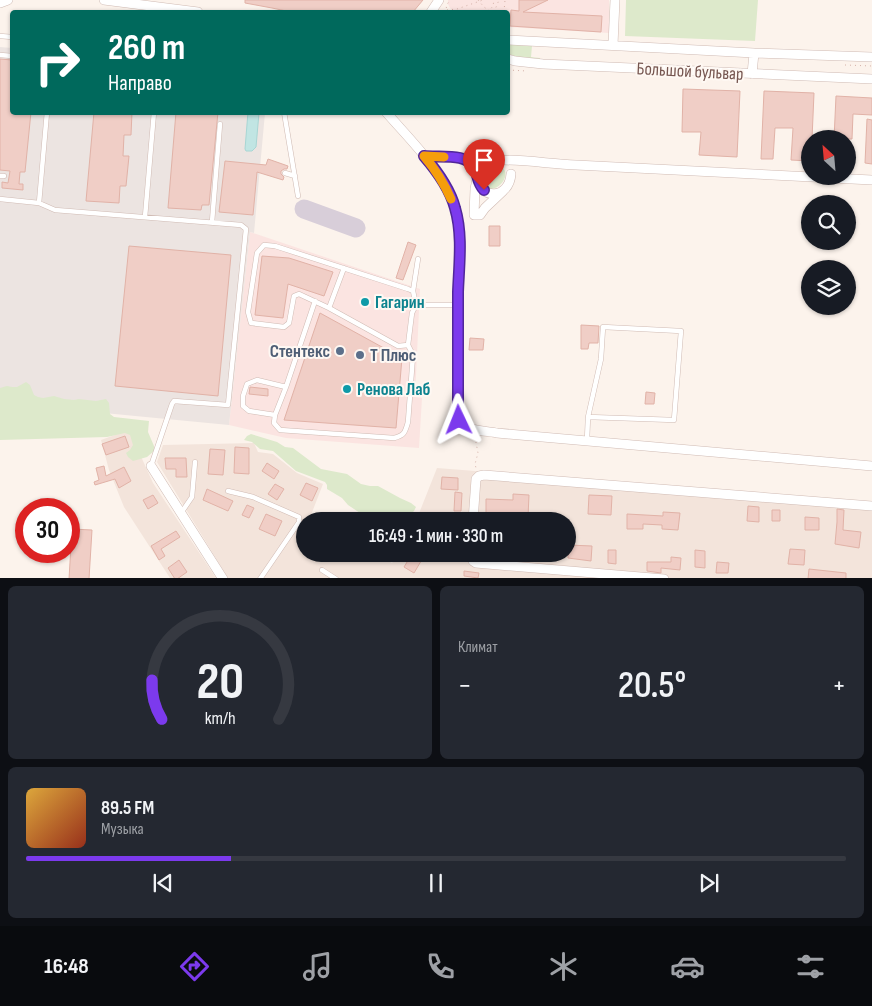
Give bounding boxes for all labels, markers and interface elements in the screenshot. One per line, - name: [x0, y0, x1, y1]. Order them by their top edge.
- text: 260 m: [108, 27, 185, 70]
- icon: right: [25, 30, 90, 95]
- street label: Большой бульвар: [636, 58, 744, 85]
- text: Направо: [108, 70, 172, 97]
- north arrow: [801, 130, 856, 185]
- map controls: [801, 130, 856, 315]
- pin: [463, 139, 505, 190]
- icon: arrive: [470, 146, 498, 174]
- button: search: [801, 195, 856, 250]
- button: layers: [801, 260, 856, 315]
- place label: Гагарин: [375, 292, 425, 313]
- marker: Гагарин: [359, 296, 371, 308]
- place label: Стентекс: [270, 341, 330, 362]
- marker: Стентекс: [334, 345, 346, 357]
- place label: Т Плюс: [370, 345, 416, 366]
- marker: Т Плюс: [354, 349, 366, 361]
- place label: Ренова Лаб: [357, 379, 431, 400]
- marker: Ренова Лаб: [341, 383, 353, 395]
- position arrow: [432, 393, 484, 445]
- speed limit sign: 30: [15, 498, 80, 563]
- text: 16:49 · 1 мин · 330 m: [369, 525, 503, 548]
- text: Климат: [458, 638, 498, 657]
- text: 20: [196, 651, 244, 714]
- text: 20.5°: [618, 663, 686, 708]
- text: −: [458, 669, 472, 702]
- text: +: [832, 669, 846, 702]
- text: km/h: [205, 708, 235, 729]
- text: 89.5 FM: [101, 797, 154, 820]
- text: Музыка: [101, 820, 144, 839]
- icon: previous: [149, 869, 177, 897]
- icon: pause: [422, 869, 450, 897]
- icon: next: [695, 869, 723, 897]
- icon: directions: [177, 949, 212, 984]
- icon: music: [300, 949, 335, 984]
- icon: phone: [423, 949, 458, 984]
- icon: climate: [546, 949, 581, 984]
- icon: car: [670, 949, 705, 984]
- icon: filters: [793, 949, 828, 984]
- text: 16:48: [44, 953, 89, 980]

